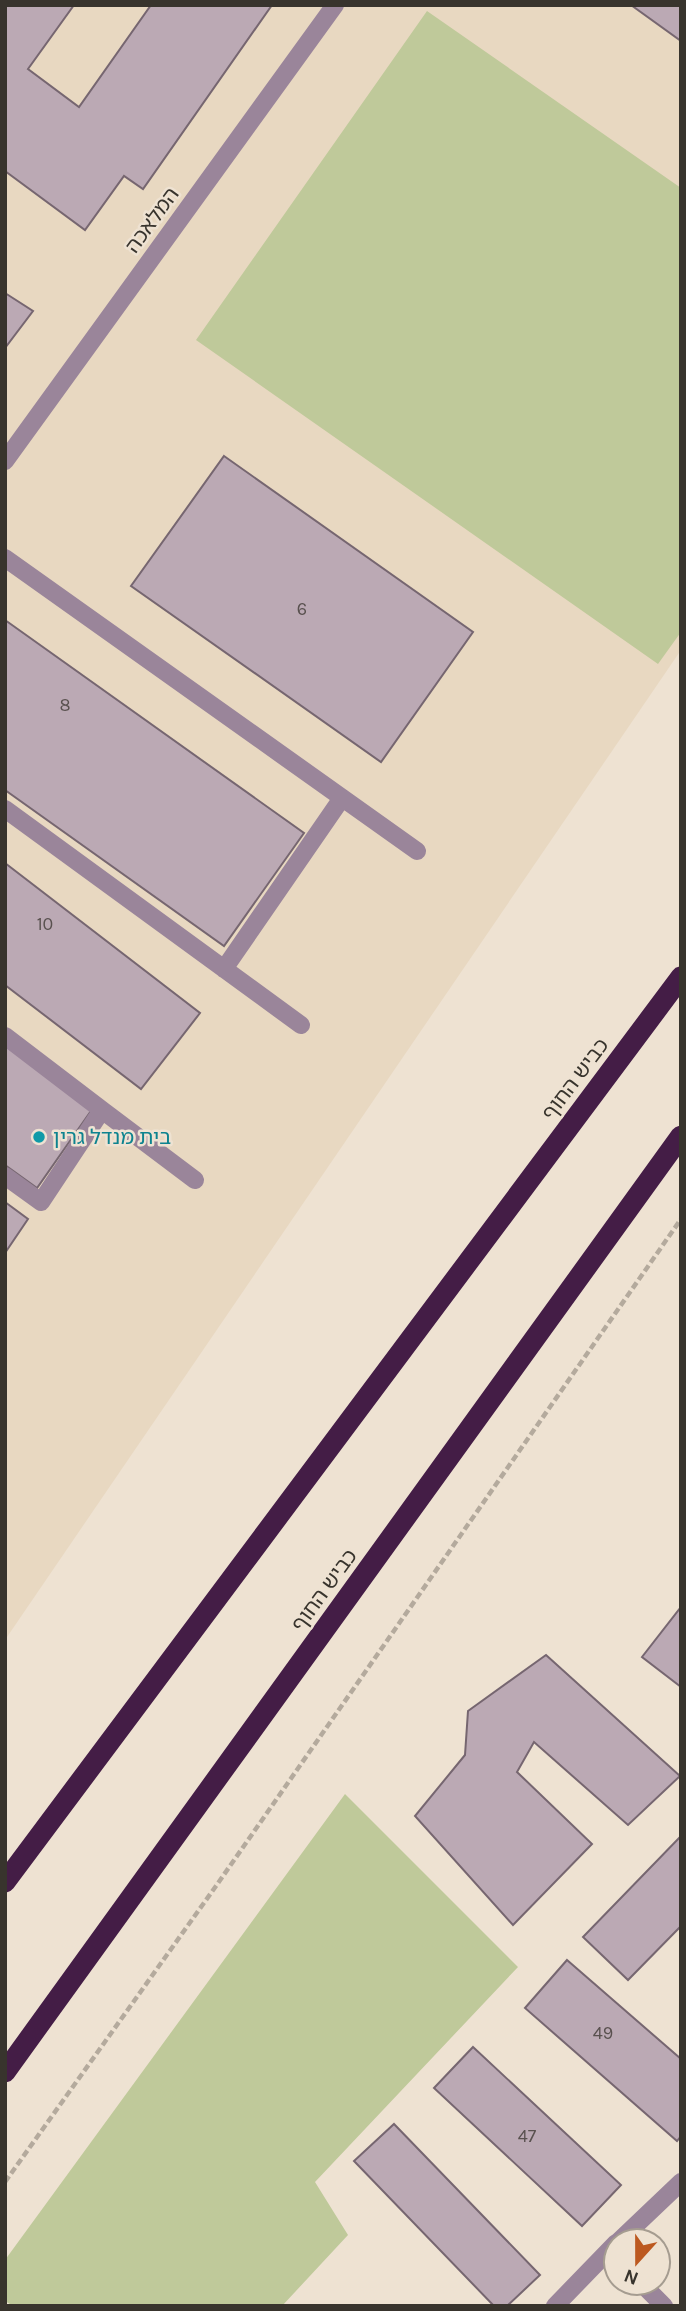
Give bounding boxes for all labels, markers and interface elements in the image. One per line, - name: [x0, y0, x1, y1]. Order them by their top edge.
- street label: המלאכה: [120, 183, 184, 257]
- house number: 6: [297, 598, 307, 620]
- house number: 8: [59, 694, 71, 716]
- house number: 10: [37, 913, 53, 935]
- street label: כביש החוף: [537, 1034, 613, 1124]
- place label: בית מנדל גרין: [53, 1125, 171, 1149]
- marker: בית מנדל גרין: [31, 1129, 47, 1145]
- street label: כביש החוף: [286, 1544, 362, 1636]
- house number: 49: [593, 2022, 613, 2044]
- house number: 47: [518, 2125, 537, 2147]
- north arrow: [602, 2227, 672, 2297]
- text: N: [621, 2264, 642, 2290]

